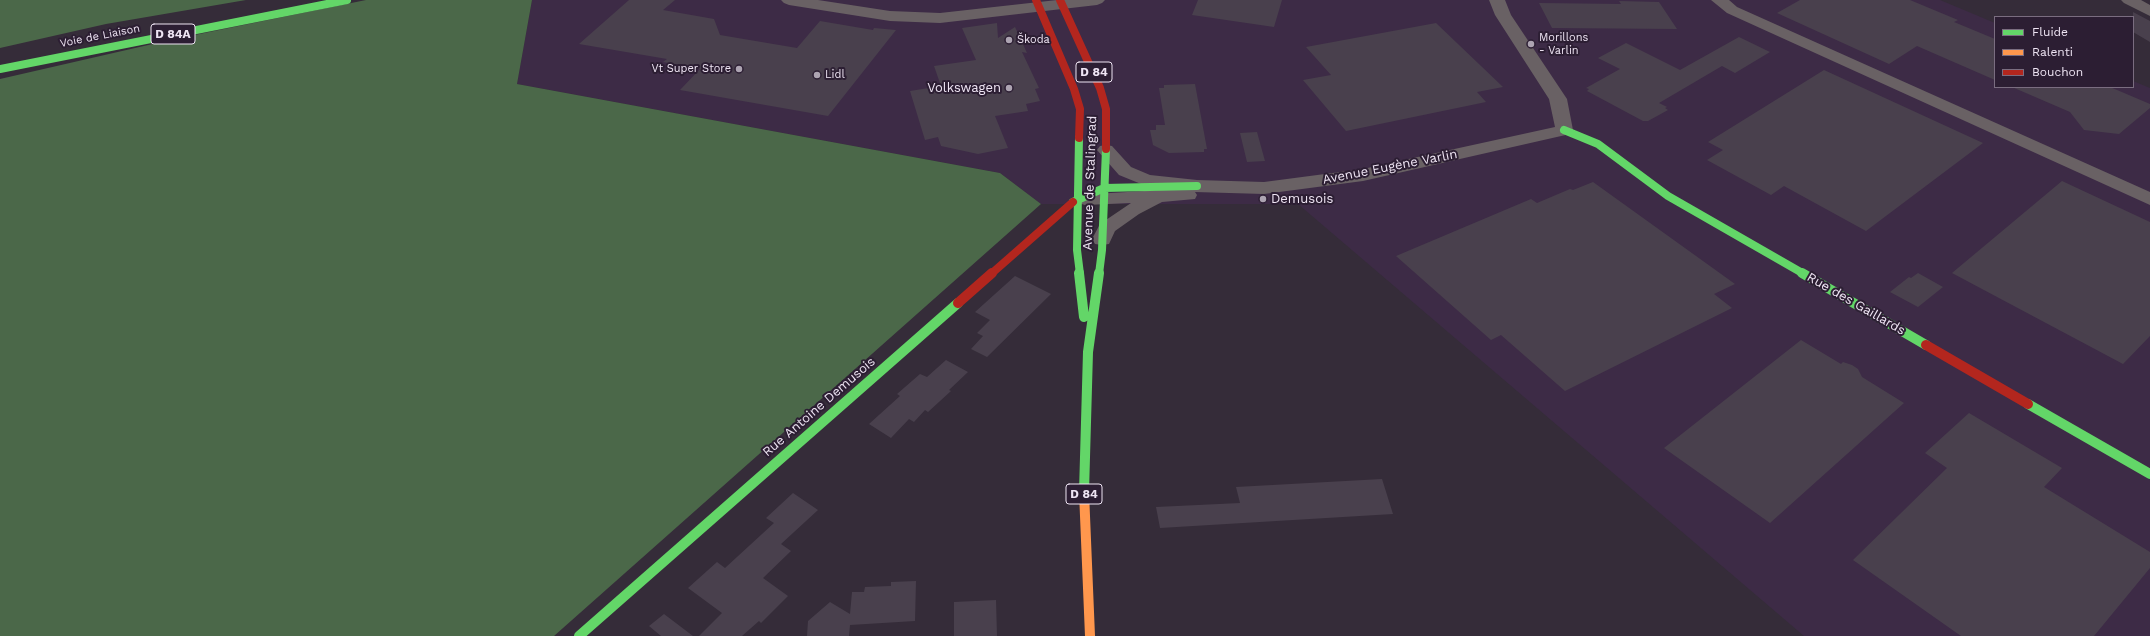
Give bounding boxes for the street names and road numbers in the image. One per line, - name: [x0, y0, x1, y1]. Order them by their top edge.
- street label: Voie de Liaison: [59, 22, 141, 50]
- road number: D 84A: [151, 24, 195, 44]
- road number: D 84: [1076, 62, 1112, 82]
- street label: Avenue de Stalingrad: [1080, 115, 1100, 251]
- street label: Avenue Eugène Varlin: [1321, 146, 1459, 188]
- street label: Rue des Gaillards: [1804, 269, 1908, 339]
- street label: Rue Antoine Demusois: [760, 354, 878, 460]
- road number: D 84: [1066, 484, 1102, 504]

